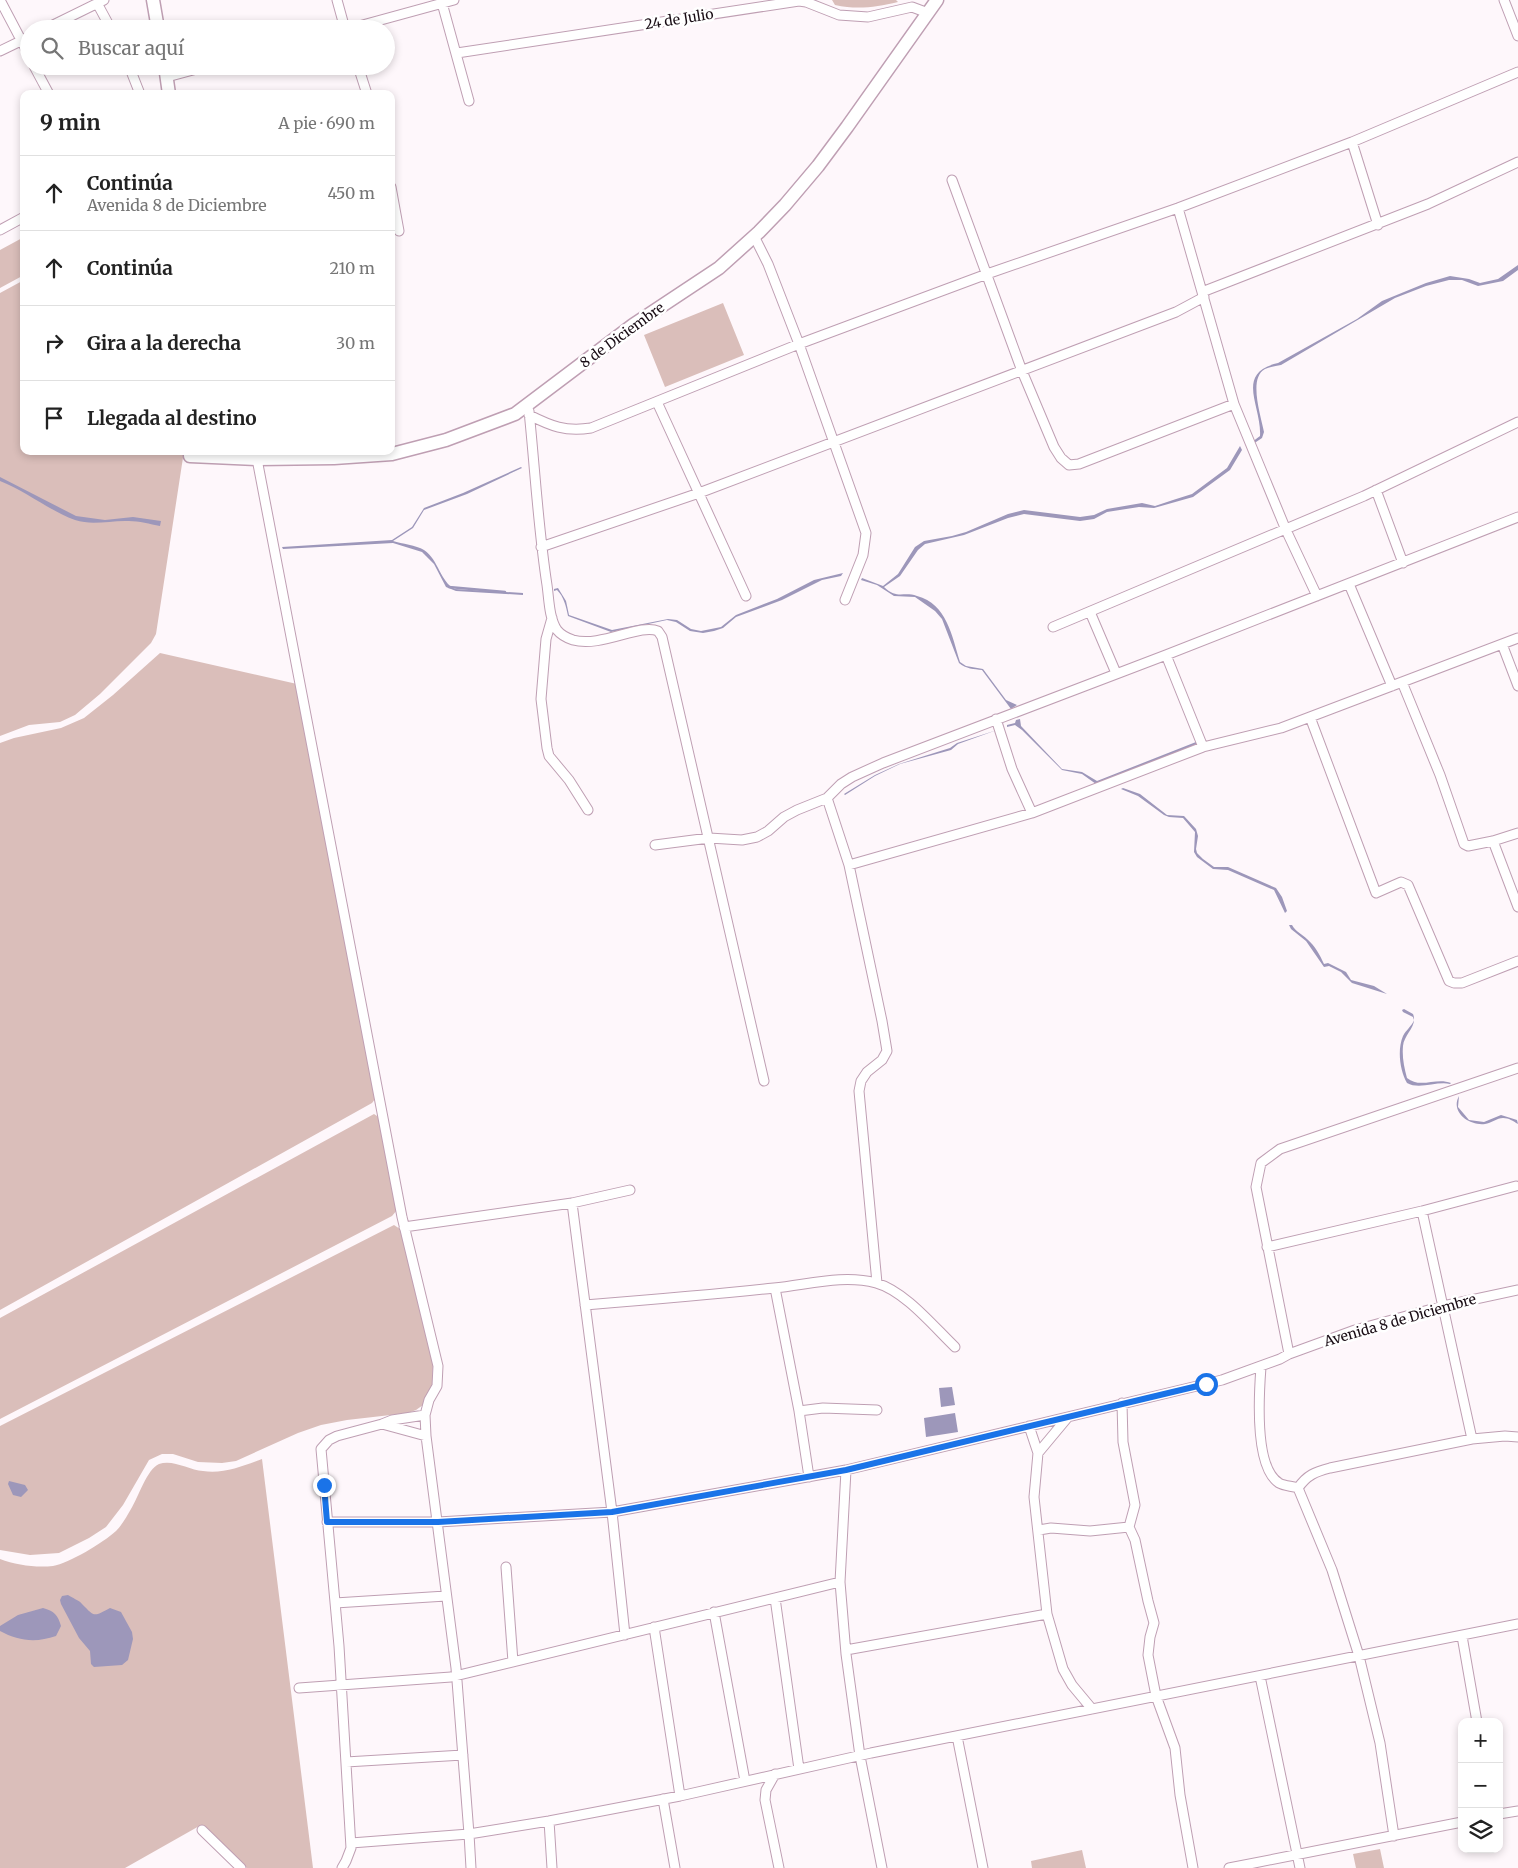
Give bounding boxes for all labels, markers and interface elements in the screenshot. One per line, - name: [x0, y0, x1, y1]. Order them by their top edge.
- street label: 24 de Julio: [643, 5, 715, 33]
- search box: [20, 20, 395, 75]
- icon: search: [38, 34, 66, 62]
- text: Buscar aquí: [78, 36, 184, 60]
- text: 9 min: [40, 109, 100, 136]
- text: A pie · 690 m: [278, 113, 375, 133]
- text: Continúa: [87, 171, 173, 195]
- icon: ahead: [40, 179, 68, 207]
- text: 450 m: [327, 183, 375, 203]
- text: Avenida 8 de Diciembre: [87, 195, 267, 215]
- icon: ahead: [40, 254, 68, 282]
- text: Continúa: [87, 256, 173, 280]
- text: 210 m: [330, 258, 375, 278]
- street label: 8 de Diciembre: [576, 298, 668, 372]
- icon: right: [40, 329, 68, 357]
- text: Gira a la derecha: [87, 331, 241, 355]
- text: 30 m: [336, 333, 375, 353]
- icon: arrive: [40, 404, 68, 432]
- text: Llegada al destino: [87, 406, 257, 430]
- street label: Avenida 8 de Diciembre: [1321, 1290, 1478, 1351]
- route start: [1195, 1373, 1218, 1396]
- route end: [313, 1474, 336, 1497]
- map controls: [1458, 1718, 1503, 1853]
- button: +: [1458, 1718, 1503, 1763]
- button: −: [1458, 1763, 1503, 1808]
- button: layers: [1458, 1808, 1503, 1853]

